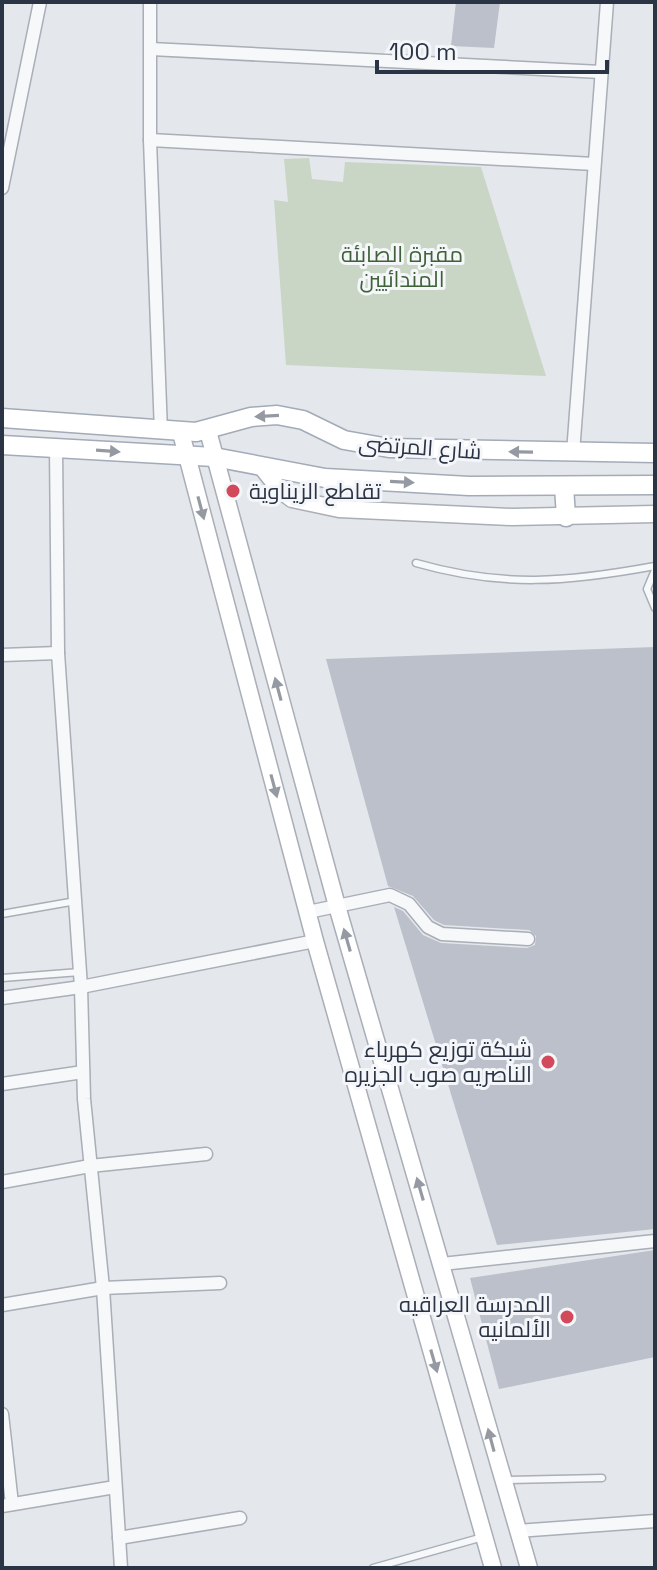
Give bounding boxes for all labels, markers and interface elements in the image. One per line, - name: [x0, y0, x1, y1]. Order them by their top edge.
- scale bar: [377, 24, 607, 74]
- text: 100 m: [389, 36, 457, 67]
- park label: مقبرة الصابئة المندائيين: [341, 240, 463, 293]
- one-way arrow: [254, 410, 279, 423]
- street label: شارع المرتضى: [357, 429, 482, 466]
- one-way arrow: [96, 445, 121, 458]
- one-way arrow: [508, 446, 533, 458]
- one-way arrow: [390, 476, 415, 489]
- place label: تقاطع الزيناوية: [249, 477, 381, 506]
- marker: تقاطع الزيناوية: [224, 482, 242, 500]
- one-way arrow: [195, 495, 207, 520]
- one-way arrow: [271, 677, 284, 701]
- one-way arrow: [269, 774, 281, 799]
- one-way arrow: [340, 927, 353, 951]
- place label: شبكة توزيع كهرباء الناصريه صوب الجزيره: [344, 1035, 532, 1088]
- marker: شبكة توزيع كهرباء الناصريه صوب الجزيره: [539, 1053, 557, 1071]
- one-way arrow: [413, 1177, 426, 1201]
- place label: المدرسة العراقيه الألمانيه: [399, 1290, 551, 1343]
- marker: المدرسة العراقيه الألمانيه: [558, 1308, 576, 1326]
- one-way arrow: [428, 1348, 440, 1373]
- one-way arrow: [484, 1427, 496, 1452]

